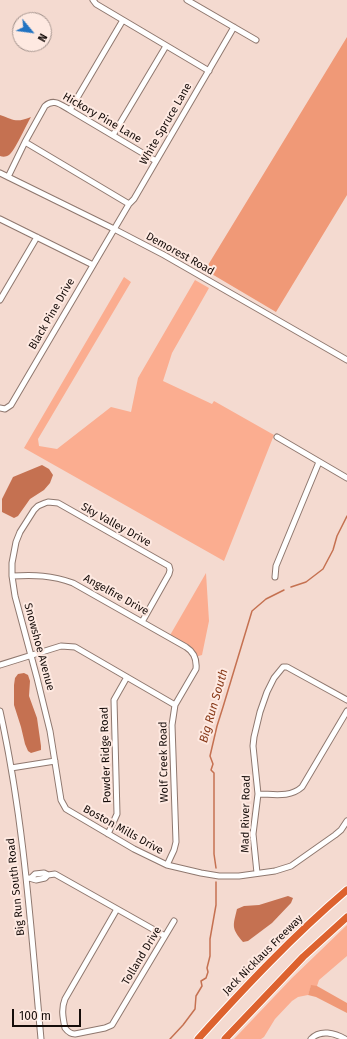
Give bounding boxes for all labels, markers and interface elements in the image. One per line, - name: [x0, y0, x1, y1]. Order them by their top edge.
- north arrow: [12, 12, 52, 52]
- text: N: [35, 31, 50, 44]
- street label: White Spruce Lane: [137, 81, 195, 167]
- street label: Hickory Pine Lane: [60, 90, 144, 146]
- street label: Demorest Road: [143, 230, 217, 278]
- street label: Black Pine Drive: [26, 276, 78, 352]
- street label: Sky Valley Drive: [79, 500, 153, 550]
- street label: Angelfire Drive: [81, 572, 151, 618]
- street label: Snowshoe Avenue: [21, 602, 57, 692]
- water label: Big Run South: [197, 667, 231, 745]
- street label: Powder Ridge Road: [98, 707, 114, 803]
- street label: Wolf Creek Road: [157, 721, 171, 803]
- street label: Mad River Road: [239, 775, 253, 853]
- street label: Boston Mills Drive: [81, 802, 165, 858]
- street label: Big Run South Road: [4, 837, 28, 937]
- street label: Jack Nicklaus Freeway: [220, 912, 306, 998]
- street label: Tolland Drive: [119, 924, 165, 988]
- scale bar: [14, 1001, 83, 1027]
- text: 100 m: [19, 1009, 51, 1023]

